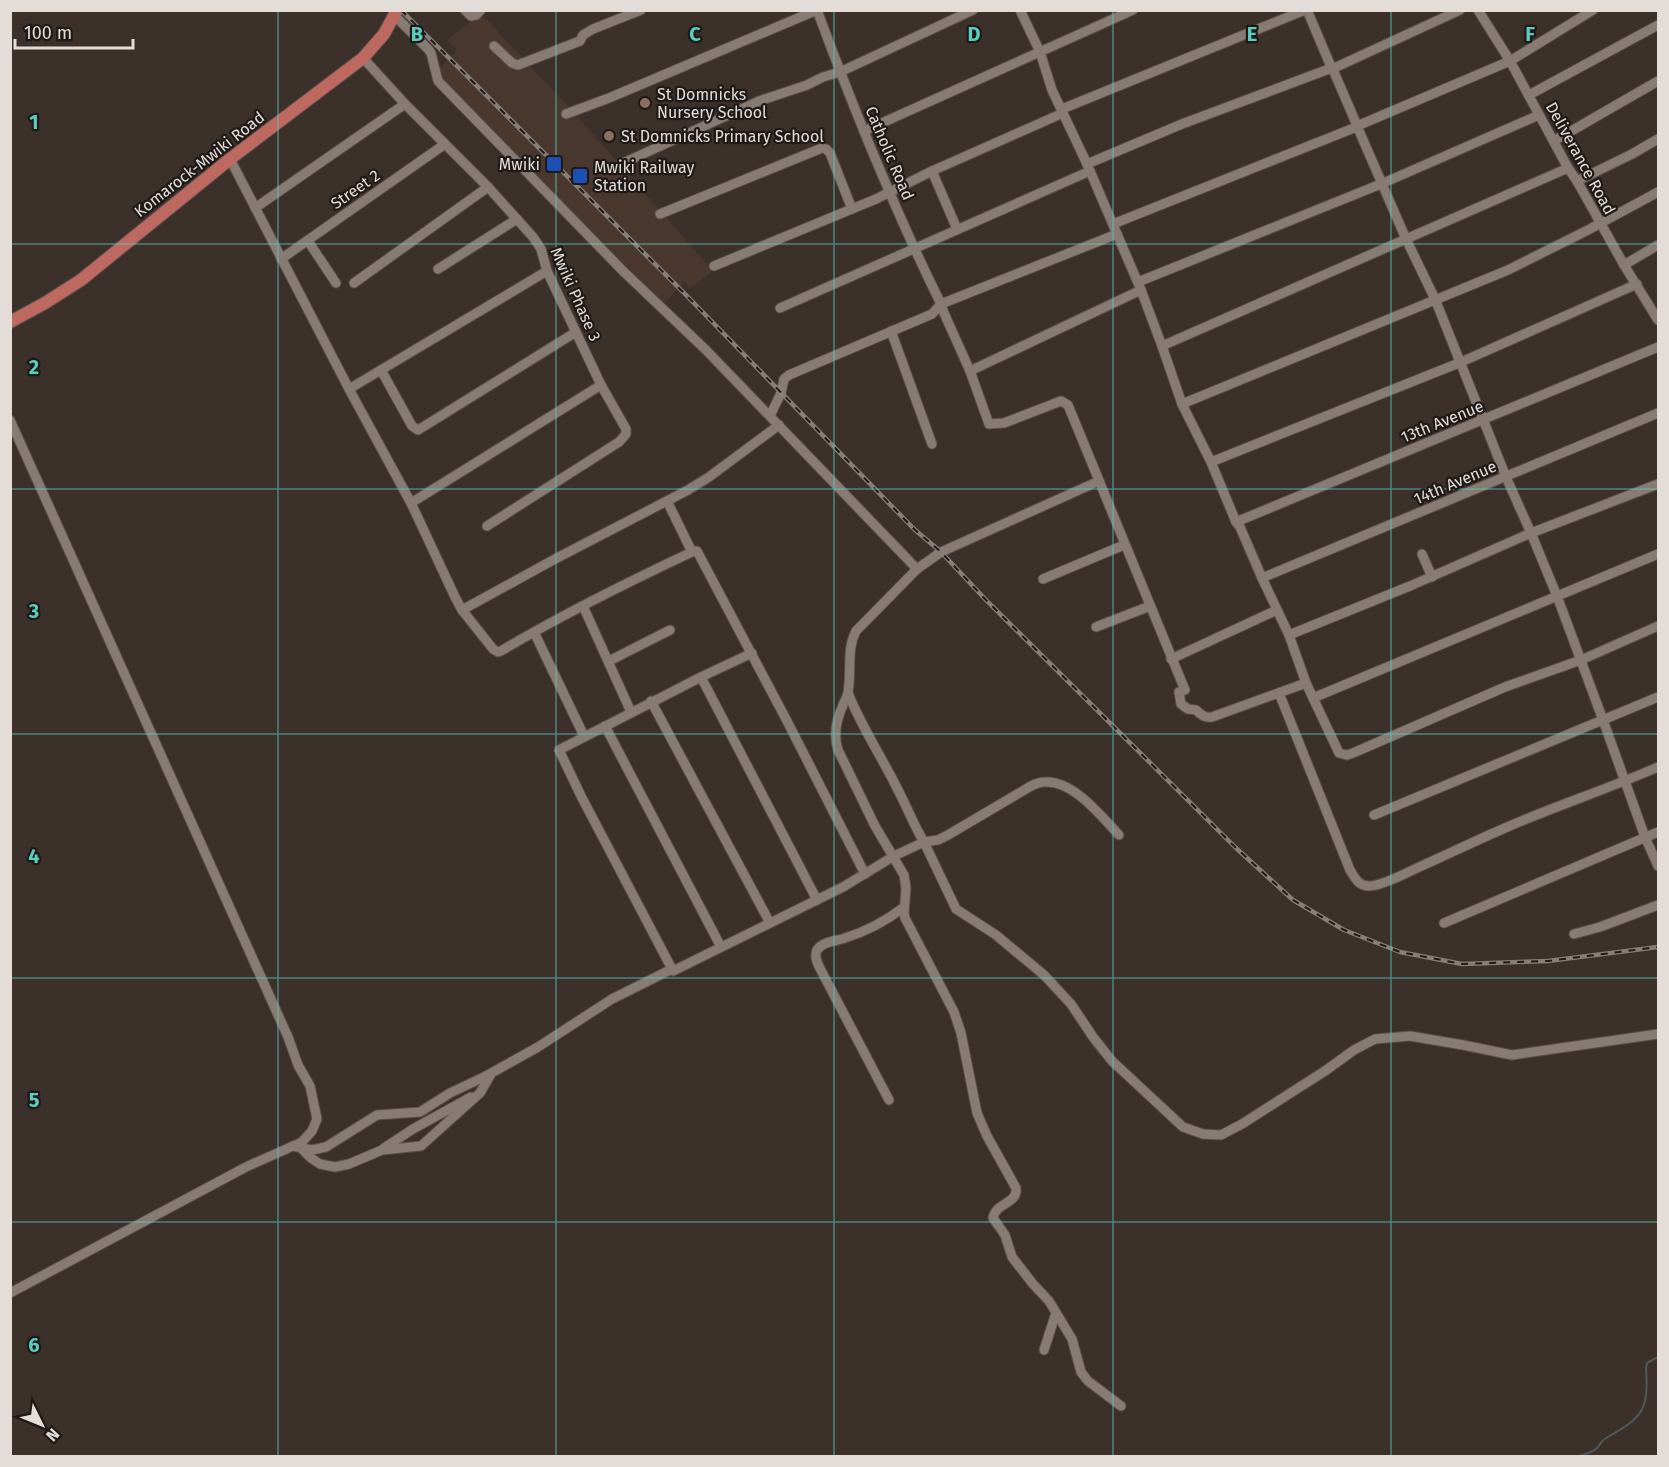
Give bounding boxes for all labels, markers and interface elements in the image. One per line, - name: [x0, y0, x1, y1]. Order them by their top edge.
- scale bar: [15, 12, 134, 50]
- text: 100 m: [24, 22, 72, 44]
- text: B: [411, 22, 423, 46]
- text: C: [689, 22, 701, 46]
- text: D: [967, 22, 981, 46]
- text: E: [1247, 22, 1257, 46]
- text: F: [1525, 22, 1535, 46]
- place label: St Domnicks Nursery School: [657, 85, 767, 122]
- marker: St Domnicks Nursery School: [638, 96, 652, 110]
- street label: Deliverance Road: [1542, 99, 1619, 218]
- street label: Catholic Road: [861, 103, 918, 203]
- street label: Komarock-Mwiki Road: [130, 108, 268, 221]
- text: 1: [29, 110, 39, 134]
- place label: St Domnicks Primary School: [621, 127, 824, 146]
- marker: St Domnicks Primary School: [602, 129, 616, 143]
- place label: Mwiki: [499, 155, 540, 174]
- marker: Mwiki: [545, 155, 563, 173]
- place label: Mwiki Railway Station: [594, 158, 695, 195]
- street label: Street 2: [327, 166, 384, 213]
- marker: Mwiki Railway Station: [571, 167, 589, 185]
- street label: Mwiki Phase 3: [546, 244, 605, 344]
- text: 2: [29, 355, 39, 379]
- street label: 13th Avenue: [1398, 396, 1486, 447]
- street label: 14th Avenue: [1411, 457, 1499, 508]
- text: 3: [28, 599, 39, 623]
- text: 4: [28, 844, 40, 868]
- text: 5: [29, 1088, 40, 1112]
- text: 6: [28, 1333, 40, 1357]
- north arrow: [12, 1395, 72, 1455]
- text: N: [42, 1425, 63, 1445]

